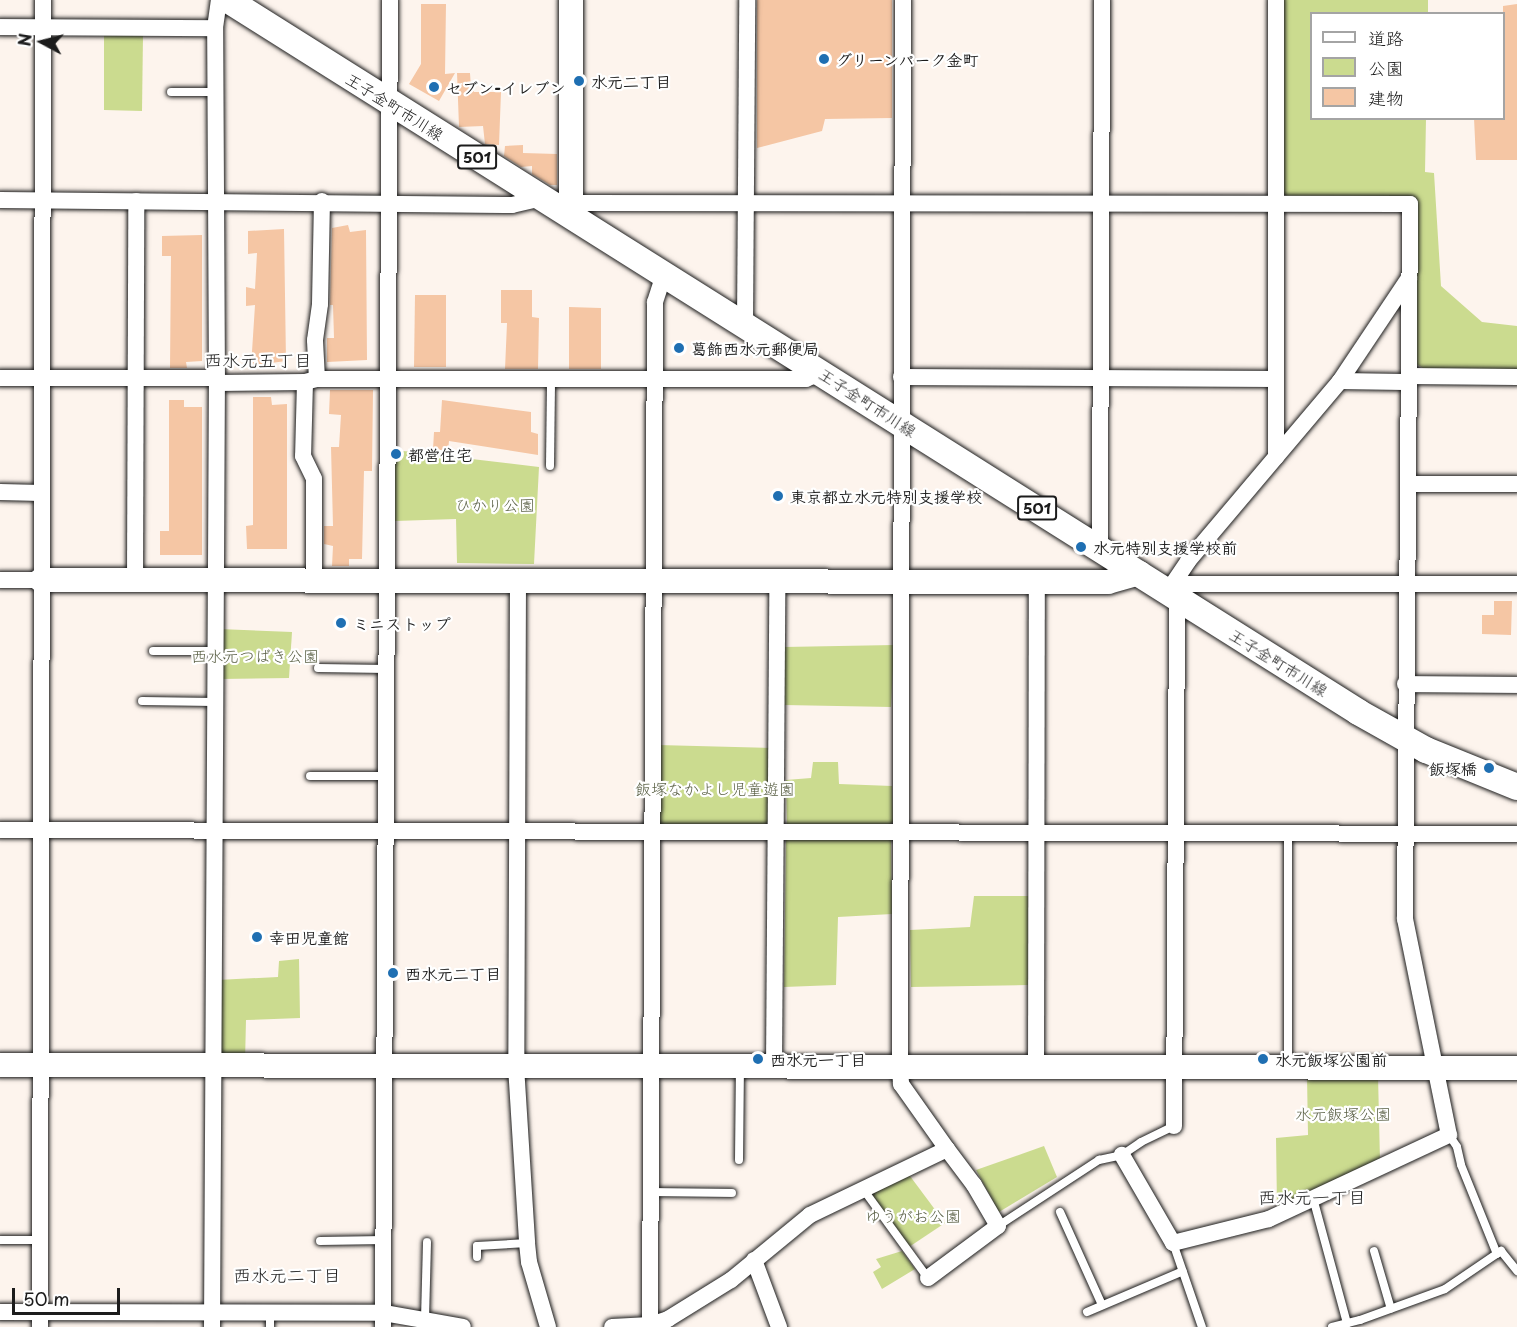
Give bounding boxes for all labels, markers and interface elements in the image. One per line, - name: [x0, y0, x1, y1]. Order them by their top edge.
- north arrow: [12, 12, 72, 72]
- legend: [1310, 12, 1505, 120]
- text: 道路: [1368, 24, 1404, 51]
- text: N: [11, 32, 37, 48]
- place label: グリーンパーク金町: [836, 49, 980, 69]
- marker: グリーンパーク金町: [817, 52, 831, 66]
- text: 公園: [1368, 54, 1404, 81]
- street label: 王子金町市川線: [342, 68, 448, 144]
- place label: 水元二丁目: [591, 71, 671, 91]
- marker: 水元二丁目: [572, 74, 586, 88]
- place label: セブン-イレブン: [446, 77, 565, 97]
- marker: セブン-イレブン: [427, 80, 441, 94]
- text: 建物: [1368, 84, 1404, 111]
- road number: 501: [456, 145, 498, 169]
- place label: 葛飾西水元郵便局: [691, 338, 819, 358]
- marker: 葛飾西水元郵便局: [672, 341, 686, 355]
- district label: 西水元五丁目: [204, 349, 312, 371]
- street label: 王子金町市川線: [816, 363, 920, 441]
- place label: 都営住宅: [408, 444, 472, 464]
- marker: 都営住宅: [389, 447, 403, 461]
- place label: 東京都立水元特別支援学校: [790, 486, 982, 506]
- marker: 東京都立水元特別支援学校: [771, 489, 785, 503]
- park label: ひかり公園: [455, 494, 535, 514]
- road number: 501: [1016, 496, 1058, 520]
- place label: 水元特別支援学校前: [1093, 537, 1237, 557]
- marker: 水元特別支援学校前: [1074, 540, 1088, 554]
- place label: ミニストップ: [353, 613, 449, 633]
- marker: ミニストップ: [334, 616, 348, 630]
- street label: 王子金町市川線: [1226, 624, 1332, 700]
- park label: 西水元つばき公園: [191, 645, 319, 665]
- place label: 飯塚橋: [1429, 758, 1477, 778]
- marker: 飯塚橋: [1482, 761, 1496, 775]
- park label: 飯塚なかよし児童遊園: [635, 778, 795, 798]
- place label: 幸田児童館: [269, 927, 349, 947]
- marker: 幸田児童館: [250, 930, 264, 944]
- place label: 西水元二丁目: [405, 963, 501, 983]
- marker: 西水元二丁目: [386, 966, 400, 980]
- place label: 西水元一丁目: [770, 1049, 866, 1069]
- place label: 水元飯塚公園前: [1275, 1049, 1387, 1069]
- marker: 西水元一丁目: [751, 1052, 765, 1066]
- marker: 水元飯塚公園前: [1256, 1052, 1270, 1066]
- park label: 水元飯塚公園: [1295, 1103, 1391, 1123]
- district label: 西水元一丁目: [1258, 1186, 1366, 1208]
- park label: ゆうがお公園: [865, 1205, 961, 1225]
- district label: 西水元二丁目: [233, 1264, 341, 1286]
- scale bar: [15, 1276, 123, 1314]
- text: 50 m: [23, 1285, 70, 1312]

